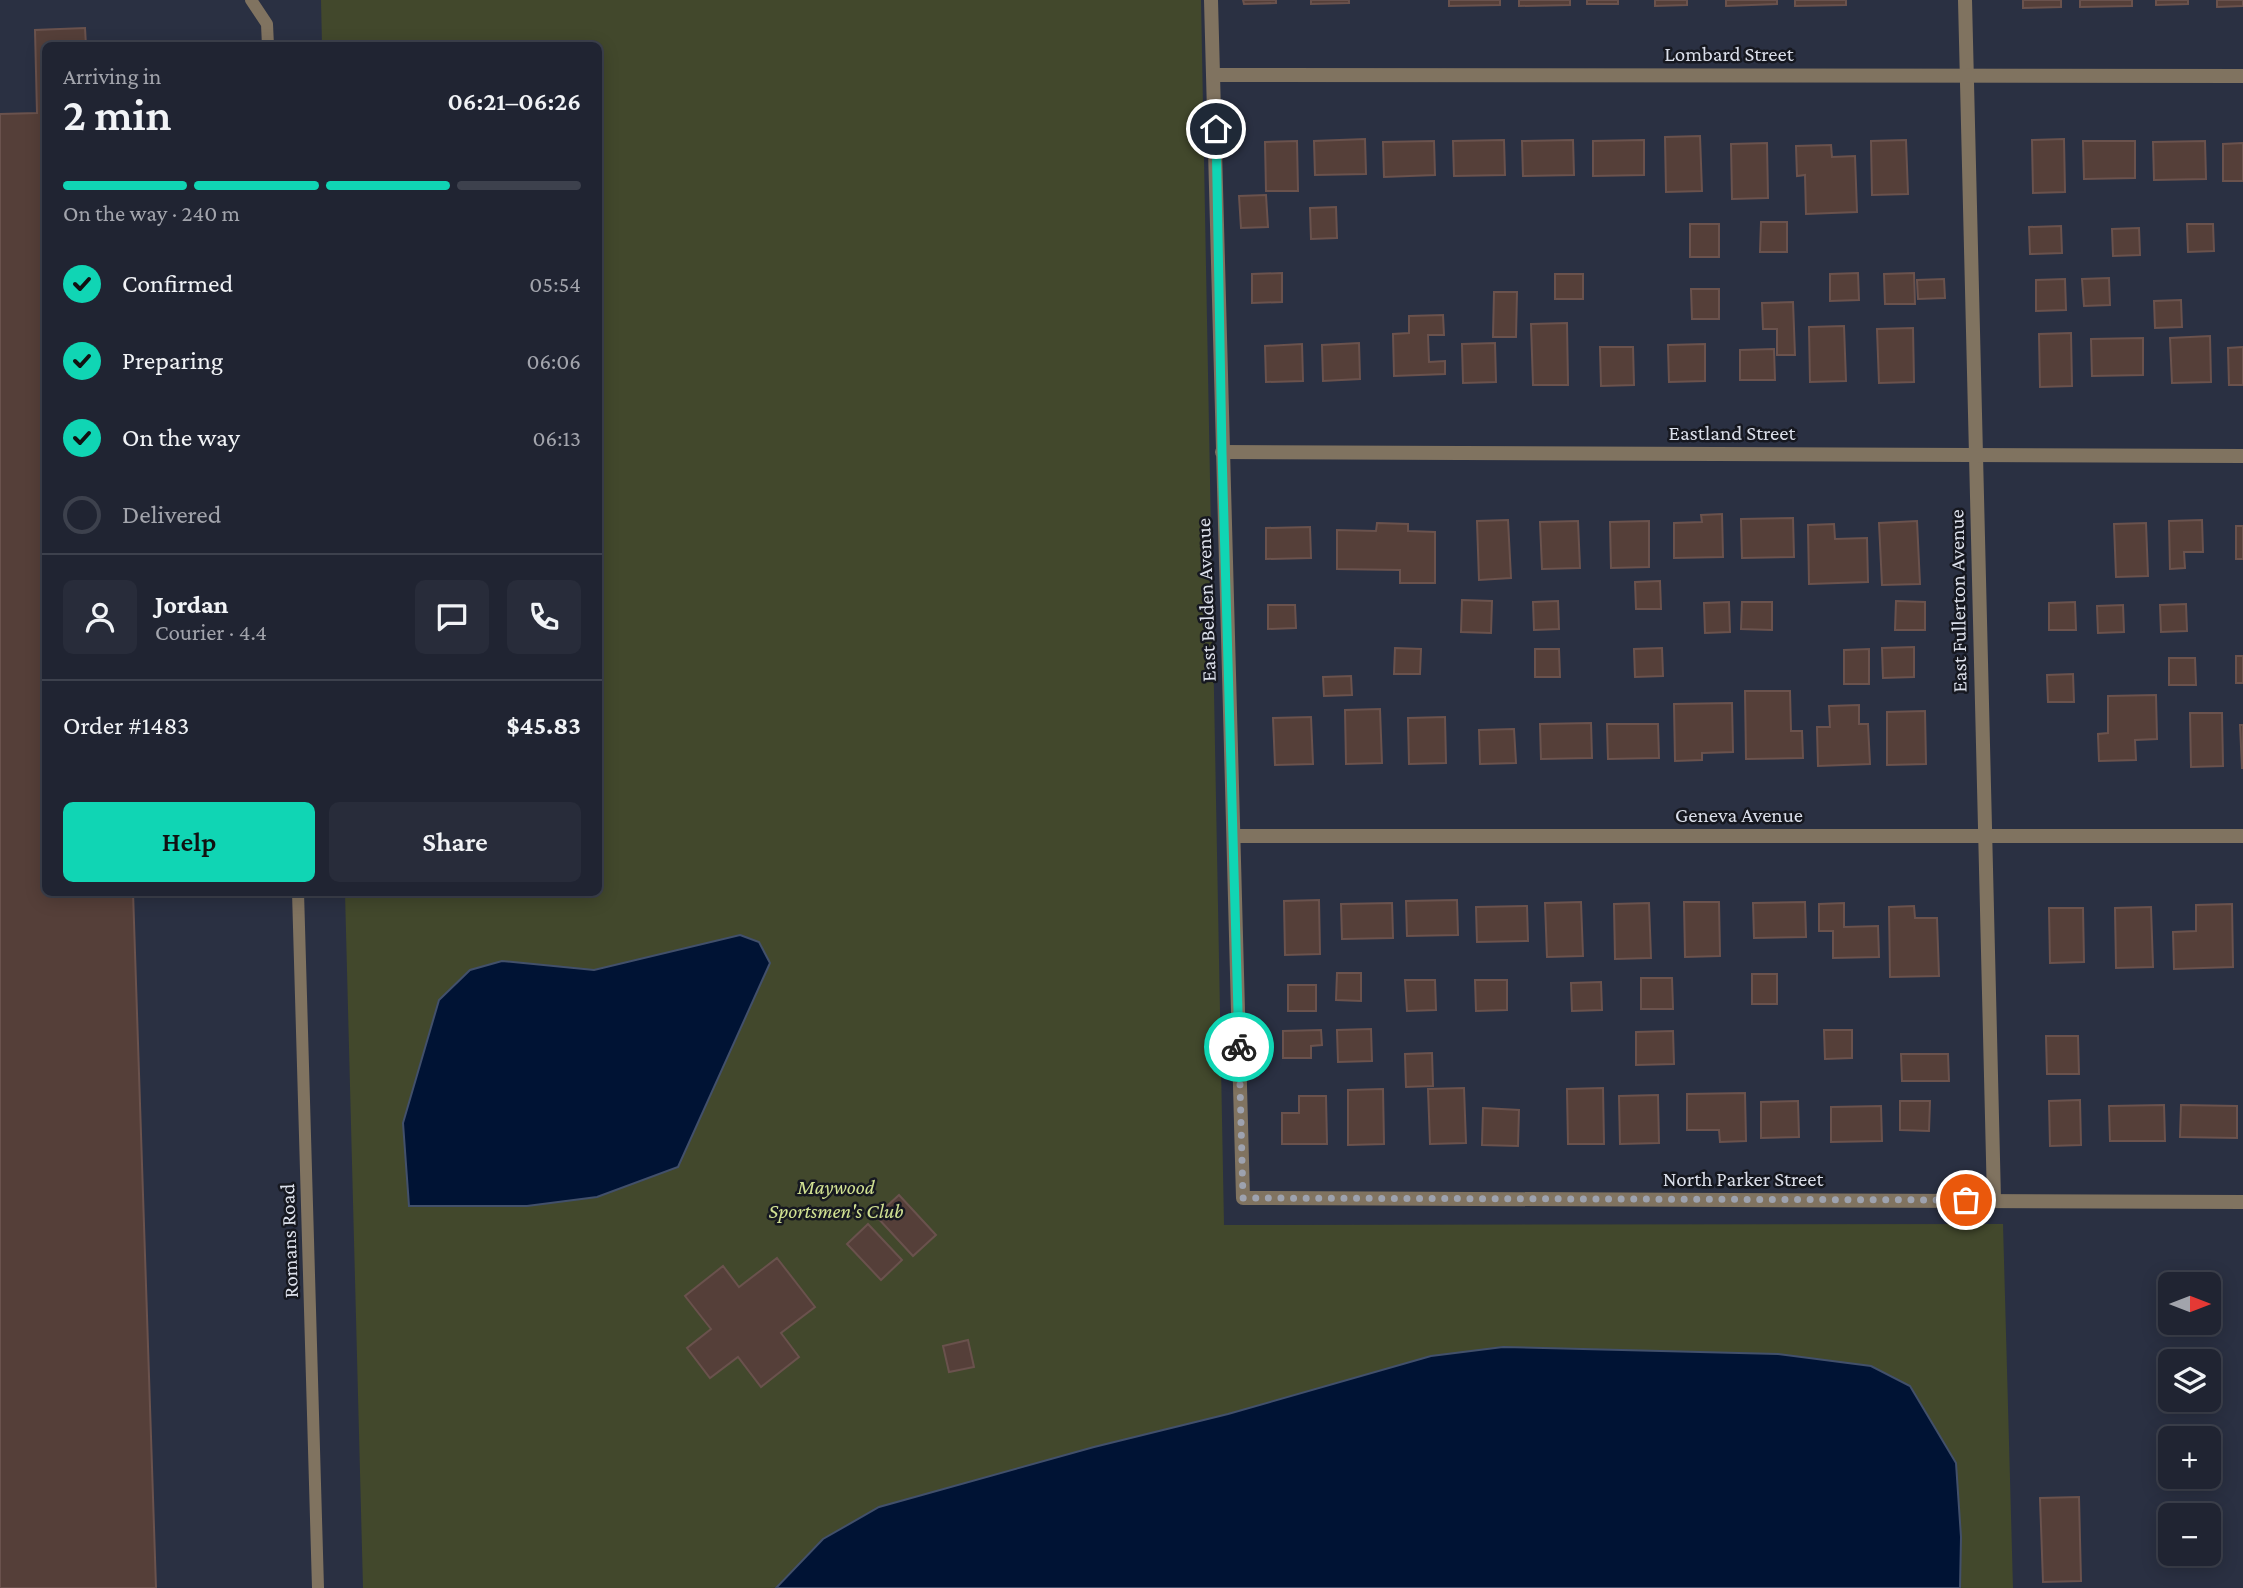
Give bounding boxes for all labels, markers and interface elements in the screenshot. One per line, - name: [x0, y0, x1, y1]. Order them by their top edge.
- street label: Lombard Street: [1664, 42, 1795, 66]
- text: Arriving in: [63, 63, 161, 89]
- text: 06:21–06:26: [447, 87, 581, 116]
- text: 2 min: [63, 89, 171, 140]
- pin: [1186, 99, 1246, 159]
- icon: home: [1197, 110, 1235, 148]
- text: On the way · 240 m: [63, 200, 240, 226]
- icon: check: [63, 265, 101, 303]
- text: Confirmed: [122, 269, 233, 298]
- text: 05:54: [529, 271, 581, 297]
- icon: check: [63, 342, 101, 380]
- text: Preparing: [122, 346, 223, 375]
- text: 06:06: [526, 348, 581, 374]
- icon: check: [63, 419, 101, 457]
- street label: Eastland Street: [1668, 421, 1797, 445]
- text: On the way: [122, 423, 240, 452]
- text: 06:13: [533, 425, 581, 451]
- text: Delivered: [122, 500, 221, 529]
- street label: East Fullerton Avenue: [1944, 509, 1972, 693]
- street label: East Belden Avenue: [1191, 518, 1221, 682]
- button: person: [63, 580, 137, 654]
- button: chat: [415, 580, 489, 654]
- button: phone: [507, 580, 581, 654]
- text: Jordan: [155, 590, 229, 619]
- text: Courier · 4.4: [155, 619, 267, 645]
- text: Order #1483: [63, 711, 189, 740]
- text: $45.83: [507, 711, 581, 740]
- button: Help: [63, 802, 315, 882]
- button: Share: [329, 802, 581, 882]
- street label: Geneva Avenue: [1675, 803, 1803, 827]
- courier: [1204, 1012, 1274, 1082]
- icon: bike: [1220, 1028, 1258, 1066]
- street label: North Parker Street: [1663, 1167, 1824, 1191]
- pin: [1936, 1170, 1996, 1230]
- park label: Maywood Sportsmen's Club: [768, 1175, 904, 1223]
- icon: bag: [1947, 1181, 1985, 1219]
- street label: Romans Road: [275, 1183, 303, 1299]
- north arrow: [2158, 1272, 2221, 1335]
- map controls: [2158, 1272, 2221, 1566]
- button: layers: [2158, 1349, 2221, 1412]
- button: +: [2158, 1426, 2221, 1489]
- button: −: [2158, 1503, 2221, 1566]

